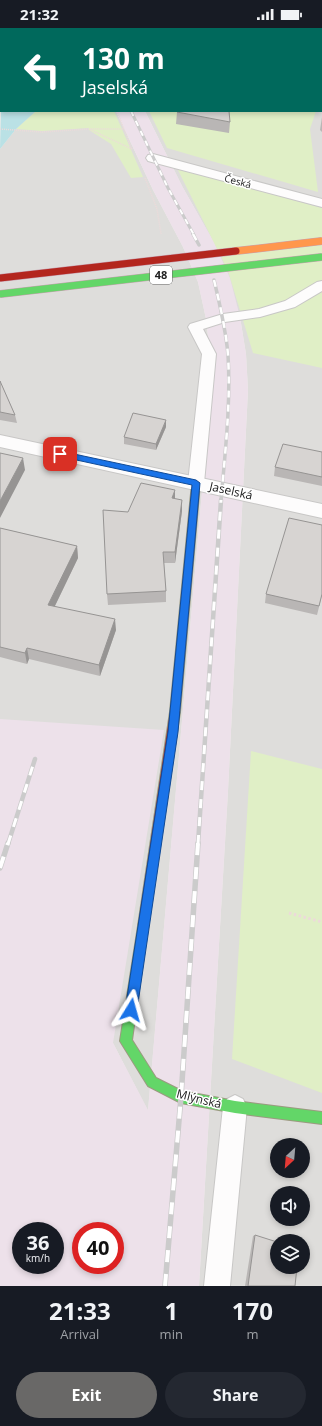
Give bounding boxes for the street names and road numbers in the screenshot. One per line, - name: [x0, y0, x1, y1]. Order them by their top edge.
- street label: Česká: [223, 171, 253, 191]
- road number: 48: [150, 266, 172, 284]
- street label: Jaselská: [207, 477, 254, 504]
- street label: Mlýnská: [175, 1085, 223, 1112]

